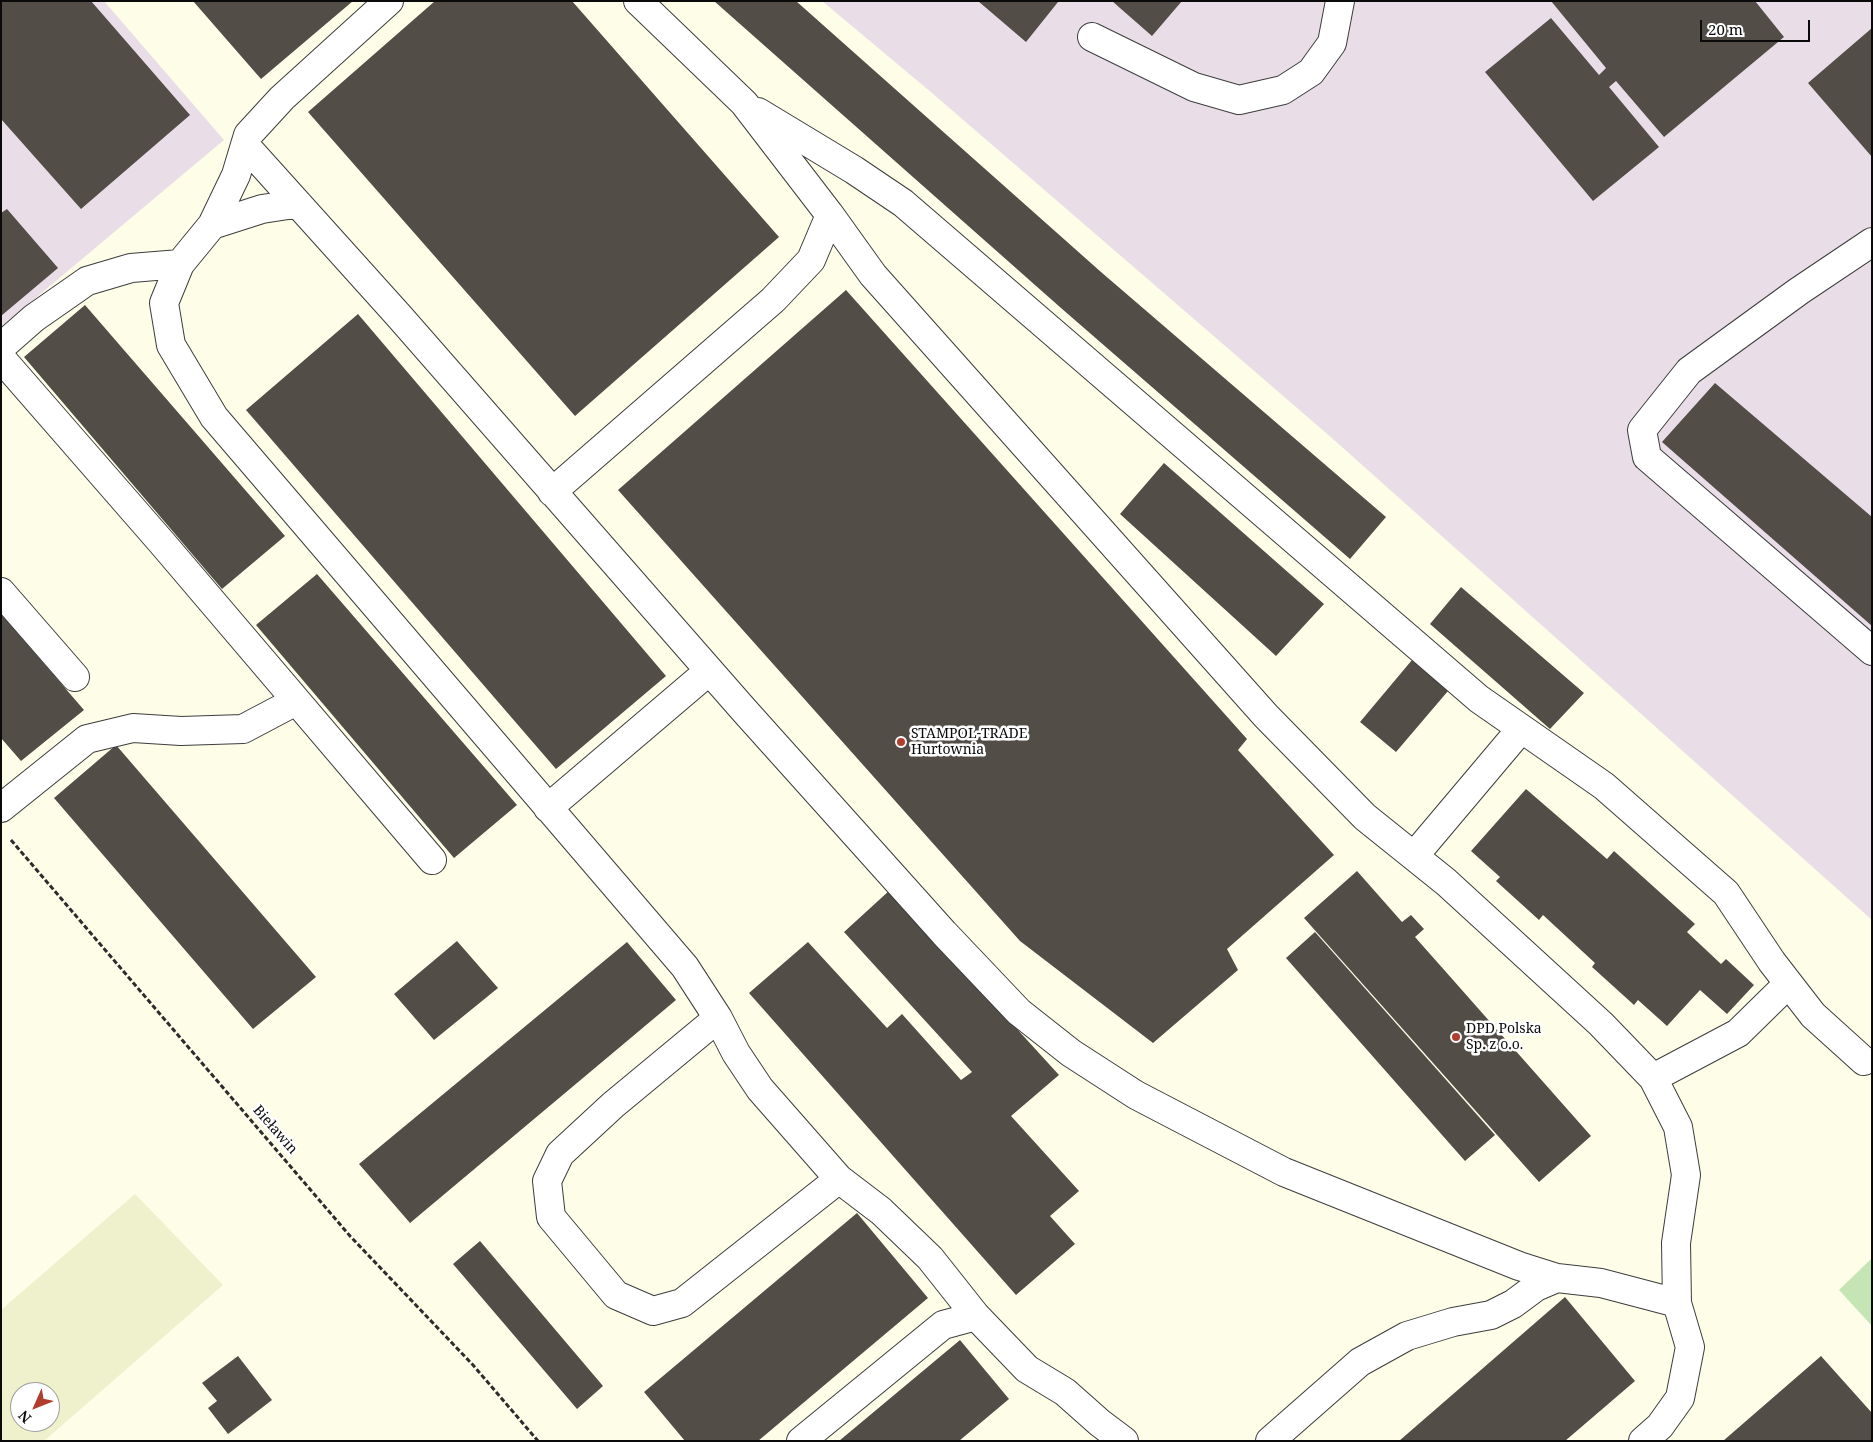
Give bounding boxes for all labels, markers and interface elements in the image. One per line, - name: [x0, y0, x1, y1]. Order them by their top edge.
- scale bar: [1703, 10, 1813, 42]
- text: 20 m: [1708, 19, 1743, 39]
- place label: STAMPOL-TRADE Hurtownia: [911, 726, 1028, 759]
- marker: STAMPOL-TRADE Hurtownia: [895, 736, 907, 748]
- place label: DPD Polska Sp. z o.o.: [1466, 1021, 1542, 1054]
- marker: DPD Polska Sp. z o.o.: [1450, 1031, 1462, 1043]
- street label: Bieławin: [249, 1102, 301, 1158]
- north arrow: [10, 1382, 60, 1432]
- text: N: [14, 1407, 35, 1428]

